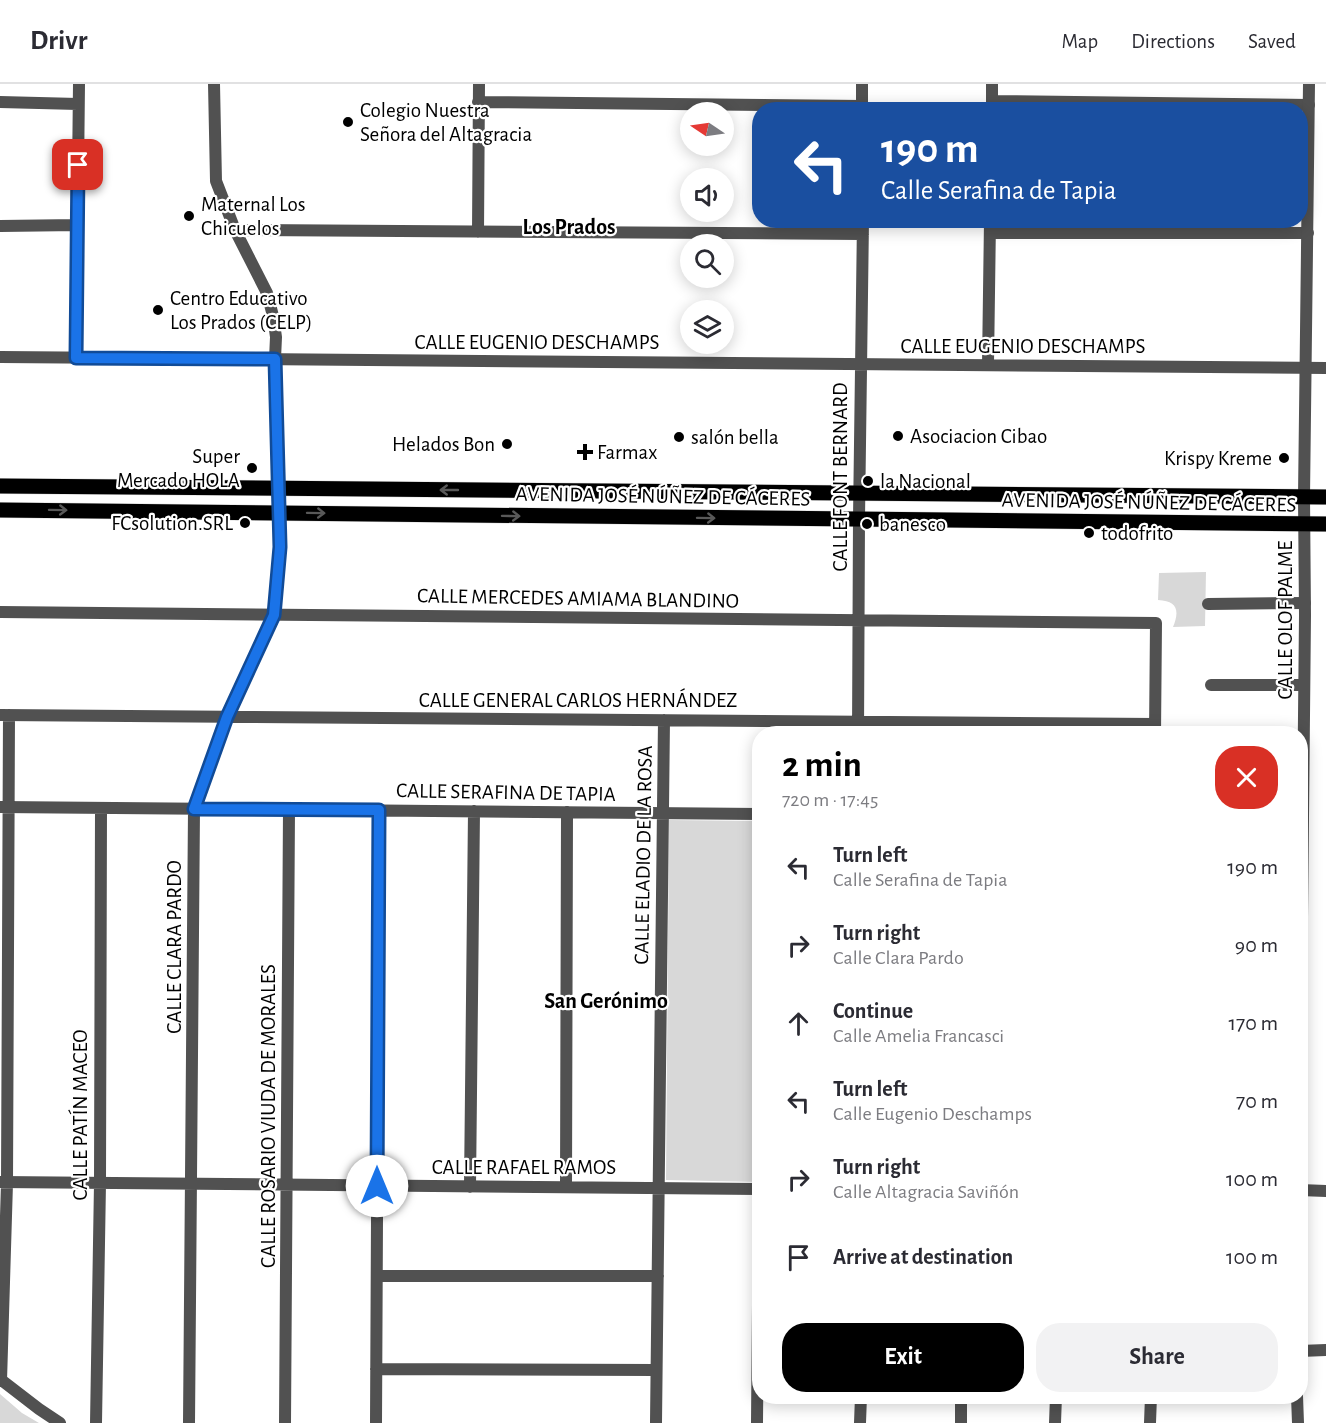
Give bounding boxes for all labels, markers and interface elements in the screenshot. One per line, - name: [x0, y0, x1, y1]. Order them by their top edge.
- text: Drivr: [30, 27, 87, 55]
- text: Map: [1062, 31, 1098, 52]
- text: Directions: [1131, 31, 1215, 52]
- text: Saved: [1248, 31, 1296, 52]
- place label: Colegio Nuestra Señora del Altagracia: [360, 100, 532, 145]
- north arrow: [680, 102, 734, 156]
- map controls: [680, 102, 734, 354]
- marker: Colegio Nuestra Señora del Altagracia: [341, 115, 355, 129]
- icon: left: [782, 126, 860, 204]
- text: 190 m: [881, 128, 979, 170]
- pin: [52, 139, 103, 190]
- icon: arrive: [61, 148, 94, 181]
- button: sound: [680, 168, 734, 222]
- text: Calle Serafina de Tapia: [881, 177, 1116, 204]
- place label: Maternal Los Chicuelos: [201, 194, 306, 239]
- marker: Maternal Los Chicuelos: [182, 209, 196, 223]
- district label: Los Prados: [523, 216, 615, 238]
- button: search: [680, 234, 734, 288]
- place label: Centro Educativo Los Prados (CELP): [170, 288, 312, 333]
- button: layers: [680, 300, 734, 354]
- marker: Centro Educativo Los Prados (CELP): [151, 303, 165, 317]
- street label: CALLE EUGENIO DESCHAMPS: [415, 332, 660, 353]
- street label: CALLE EUGENIO DESCHAMPS: [901, 336, 1146, 357]
- street label: CALLE FONT BERNARD: [830, 382, 851, 572]
- place label: Asociacion Cibao: [910, 426, 1047, 447]
- place label: salón bella: [691, 427, 779, 448]
- marker: Asociacion Cibao: [891, 429, 905, 443]
- marker: salón bella: [672, 430, 686, 444]
- place label: Helados Bon: [392, 434, 495, 455]
- marker: Helados Bon: [500, 437, 514, 451]
- place label: Farmax: [597, 442, 657, 463]
- marker: Farmax: [578, 445, 592, 459]
- place label: Super Mercado HOLA: [117, 446, 240, 491]
- place label: Krispy Kreme: [1164, 448, 1272, 469]
- marker: Krispy Kreme: [1277, 451, 1291, 465]
- marker: Super Mercado HOLA: [245, 461, 259, 475]
- place label: la Nacional: [880, 471, 971, 492]
- marker: la Nacional: [861, 474, 875, 488]
- street label: AVENIDA JOSÉ NÚÑEZ DE CÁCERES: [516, 481, 811, 510]
- one-way arrow: [439, 484, 459, 496]
- street label: AVENIDA JOSÉ NÚÑEZ DE CÁCERES: [1002, 487, 1297, 516]
- one-way arrow: [48, 505, 68, 516]
- one-way arrow: [306, 508, 326, 519]
- one-way arrow: [501, 510, 521, 521]
- one-way arrow: [696, 512, 716, 524]
- place label: FCsolution.SRL: [111, 513, 233, 534]
- place label: banesco: [879, 514, 946, 535]
- marker: FCsolution.SRL: [238, 516, 252, 530]
- marker: banesco: [860, 517, 874, 531]
- place label: todofrito: [1101, 523, 1173, 544]
- marker: todofrito: [1082, 526, 1096, 540]
- street label: CALLE OLOF PALME: [1275, 541, 1296, 699]
- street label: CALLE MERCEDES AMIAMA BLANDINO: [417, 585, 739, 612]
- street label: CALLE GENERAL CARLOS HERNÁNDEZ: [419, 688, 737, 711]
- street label: CALLE ELADIO DE LA ROSA: [631, 745, 656, 965]
- button: close: [1215, 746, 1278, 809]
- text: 2 min: [782, 747, 862, 783]
- street label: CALLE SERAFINA DE TAPIA: [396, 780, 616, 805]
- text: 720 m · 17:45: [782, 790, 878, 810]
- text: Turn left: [833, 844, 907, 866]
- icon: left: [782, 851, 815, 884]
- text: 190 m: [1227, 856, 1278, 878]
- street label: CALLE CLARA PARDO: [164, 860, 185, 1034]
- text: Calle Serafina de Tapia: [833, 870, 1007, 890]
- text: Turn right: [833, 922, 920, 944]
- icon: right: [782, 929, 815, 962]
- text: 90 m: [1235, 934, 1278, 956]
- text: Calle Clara Pardo: [833, 948, 964, 968]
- street label: CALLE ROSARIO VIUDA DE MORALES: [258, 964, 279, 1268]
- district label: San Gerónimo: [544, 990, 668, 1012]
- text: Continue: [833, 1000, 913, 1022]
- icon: ahead: [782, 1007, 815, 1040]
- text: 170 m: [1228, 1012, 1278, 1034]
- text: Calle Amelia Francasci: [833, 1026, 1004, 1046]
- street label: CALLE PATÍN MACEO: [68, 1029, 91, 1201]
- text: Turn left: [833, 1078, 907, 1100]
- icon: left: [782, 1085, 815, 1118]
- text: 70 m: [1236, 1090, 1278, 1112]
- text: Calle Eugenio Deschamps: [833, 1104, 1032, 1124]
- position arrow: [345, 1154, 409, 1218]
- text: Turn right: [833, 1156, 920, 1178]
- street label: CALLE RAFAEL RAMOS: [432, 1157, 616, 1178]
- icon: right: [782, 1163, 815, 1196]
- text: 100 m: [1226, 1168, 1278, 1190]
- text: Calle Altagracia Saviñón: [833, 1182, 1019, 1202]
- icon: arrive: [782, 1241, 815, 1274]
- text: Arrive at destination: [833, 1246, 1013, 1268]
- text: 100 m: [1226, 1246, 1278, 1268]
- button: Exit: [782, 1323, 1024, 1392]
- button: Share: [1036, 1323, 1278, 1392]

